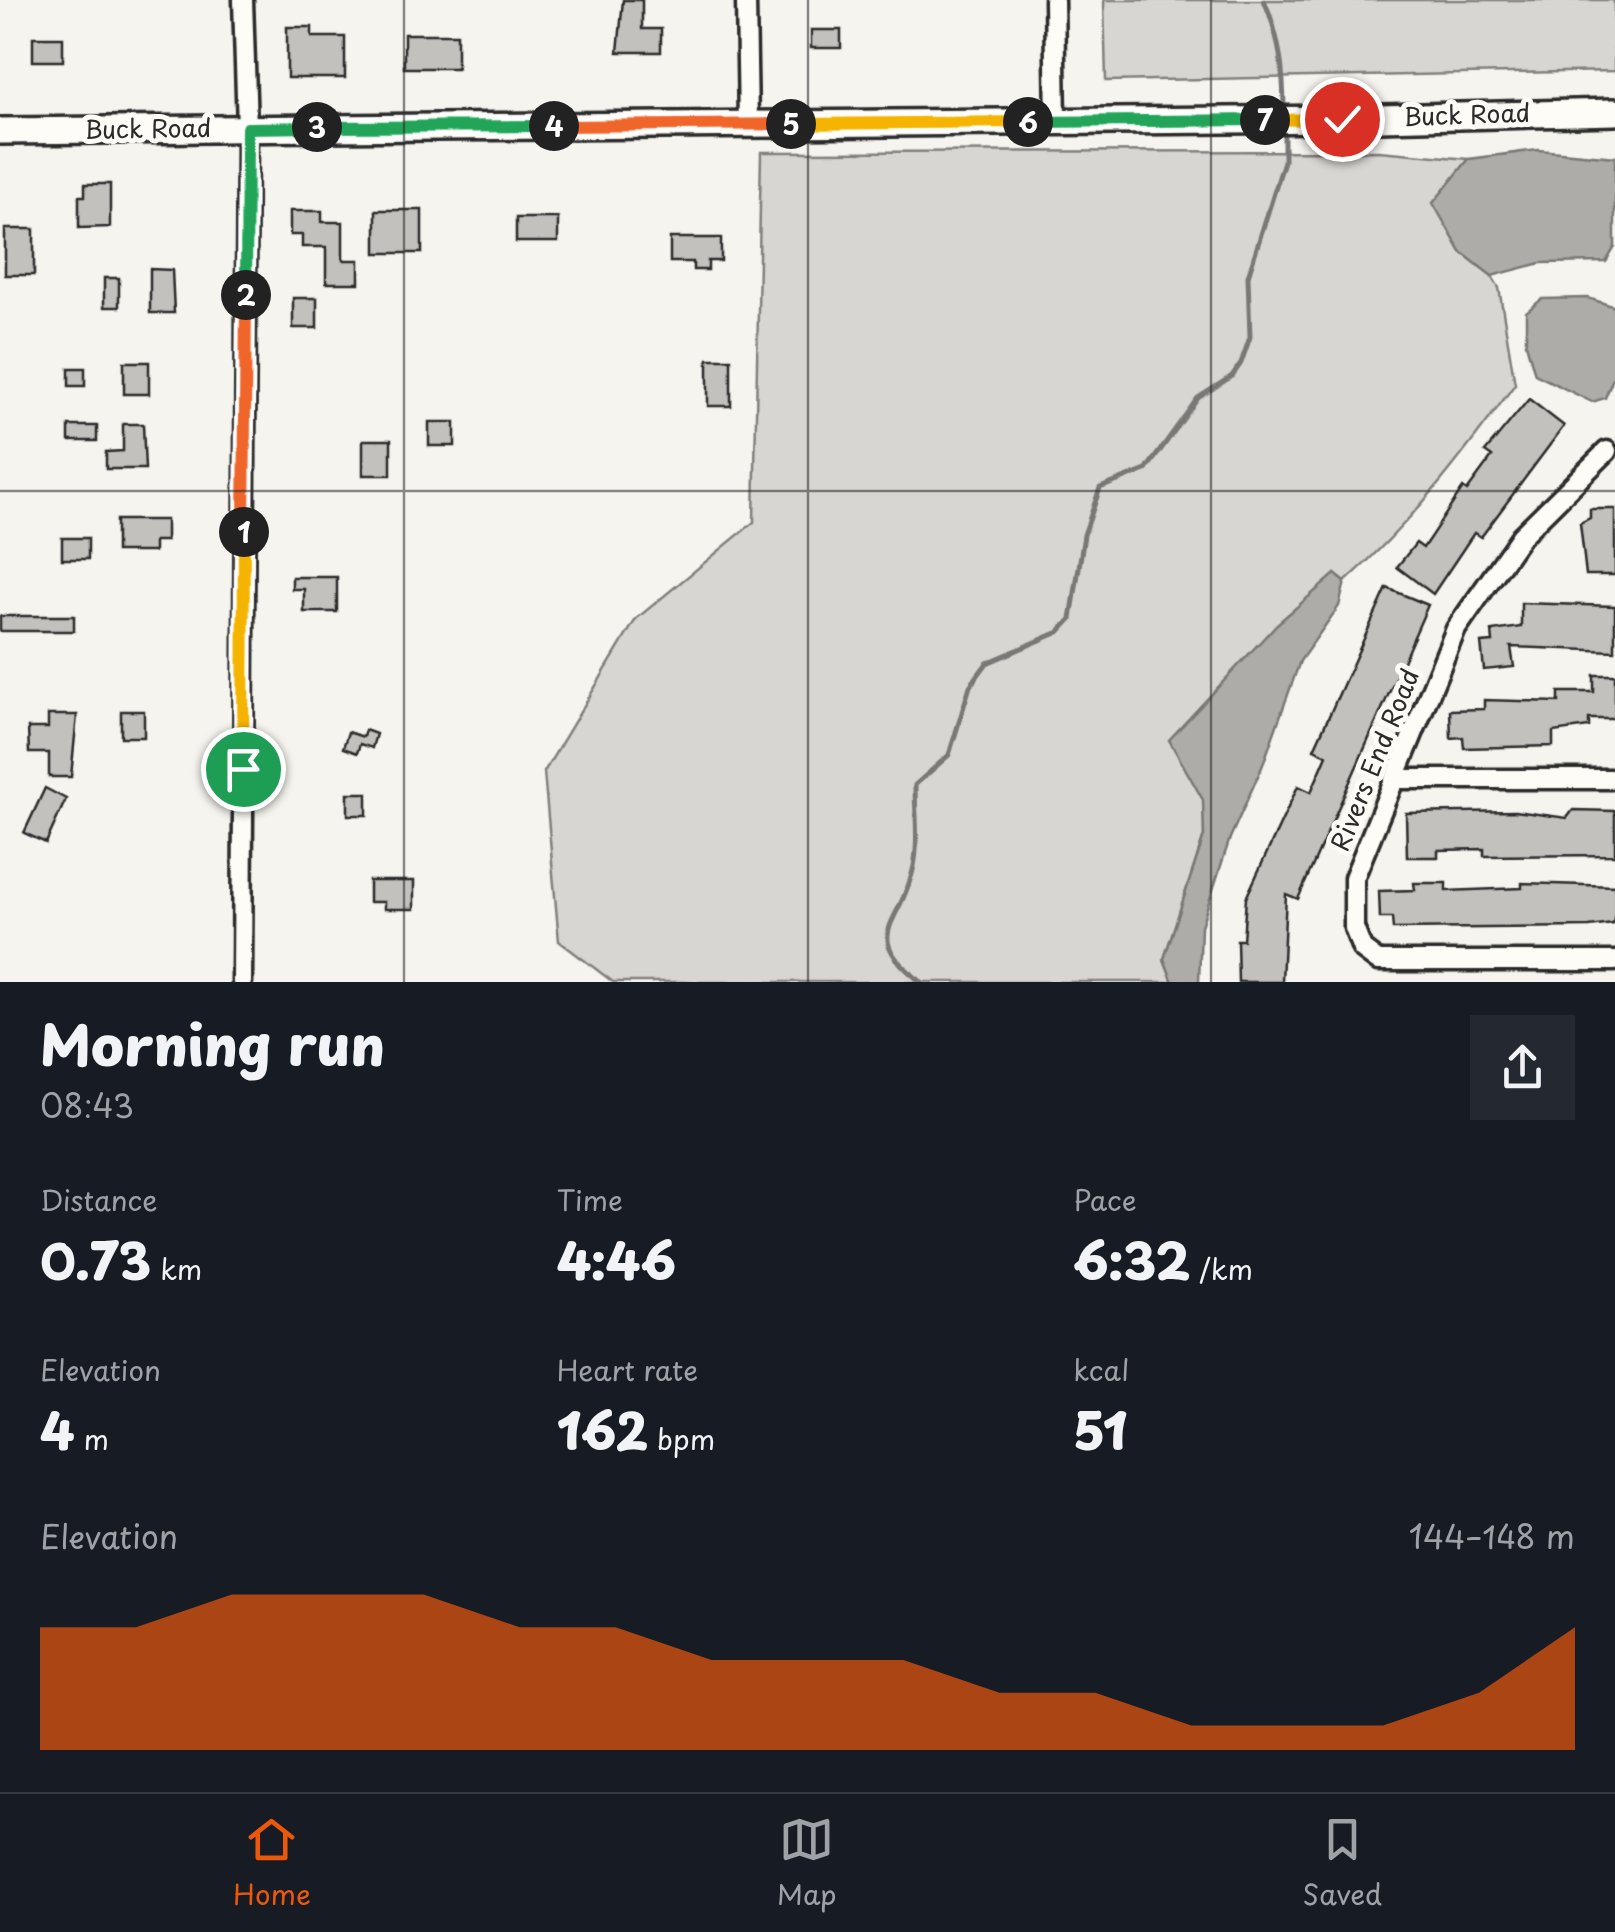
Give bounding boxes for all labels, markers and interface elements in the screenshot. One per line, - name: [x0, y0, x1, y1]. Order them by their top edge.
- pin: [1300, 77, 1385, 162]
- icon: check: [1315, 92, 1370, 147]
- street label: Buck Road: [1403, 93, 1531, 135]
- pin: 7: [1240, 95, 1290, 145]
- pin: 6: [1003, 97, 1053, 147]
- text: 7: [1257, 98, 1273, 141]
- pin: 5: [766, 99, 816, 149]
- text: 6: [1018, 100, 1038, 143]
- pin: 4: [529, 101, 579, 151]
- pin: 3: [292, 102, 342, 152]
- text: 5: [782, 102, 800, 145]
- text: 4: [544, 104, 564, 147]
- text: 3: [308, 105, 326, 148]
- street label: Buck Road: [84, 108, 212, 148]
- pin: 2: [221, 270, 271, 320]
- text: 2: [236, 273, 256, 316]
- pin: 1: [219, 507, 269, 557]
- text: 1: [237, 510, 251, 553]
- street label: Rivers End Road: [1320, 663, 1428, 857]
- pin: [201, 727, 286, 812]
- icon: arrive: [216, 742, 271, 797]
- text: Morning run: [40, 1002, 385, 1085]
- button: share: [1470, 1015, 1575, 1120]
- text: 08:43: [40, 1081, 134, 1129]
- text: Distance: [40, 1178, 158, 1221]
- text: Time: [557, 1178, 623, 1221]
- text: Pace: [1073, 1178, 1137, 1221]
- text: 0.73: [40, 1221, 151, 1297]
- text: 4:46: [557, 1221, 676, 1297]
- text: 6:32: [1073, 1221, 1190, 1297]
- text: km: [151, 1247, 202, 1290]
- text: /km: [1190, 1247, 1253, 1290]
- text: Elevation: [40, 1348, 161, 1391]
- text: Heart rate: [557, 1348, 698, 1391]
- text: kcal: [1073, 1348, 1129, 1391]
- text: 4: [40, 1391, 74, 1467]
- text: 162: [557, 1391, 648, 1467]
- text: 51: [1073, 1391, 1127, 1467]
- text: m: [74, 1417, 109, 1460]
- text: bpm: [648, 1417, 715, 1460]
- text: Elevation: [40, 1512, 178, 1560]
- text: 144–148 m: [1409, 1512, 1575, 1560]
- tab: Home: [233, 1812, 311, 1915]
- tab: Map: [777, 1812, 837, 1915]
- tab: Saved: [1303, 1812, 1382, 1915]

